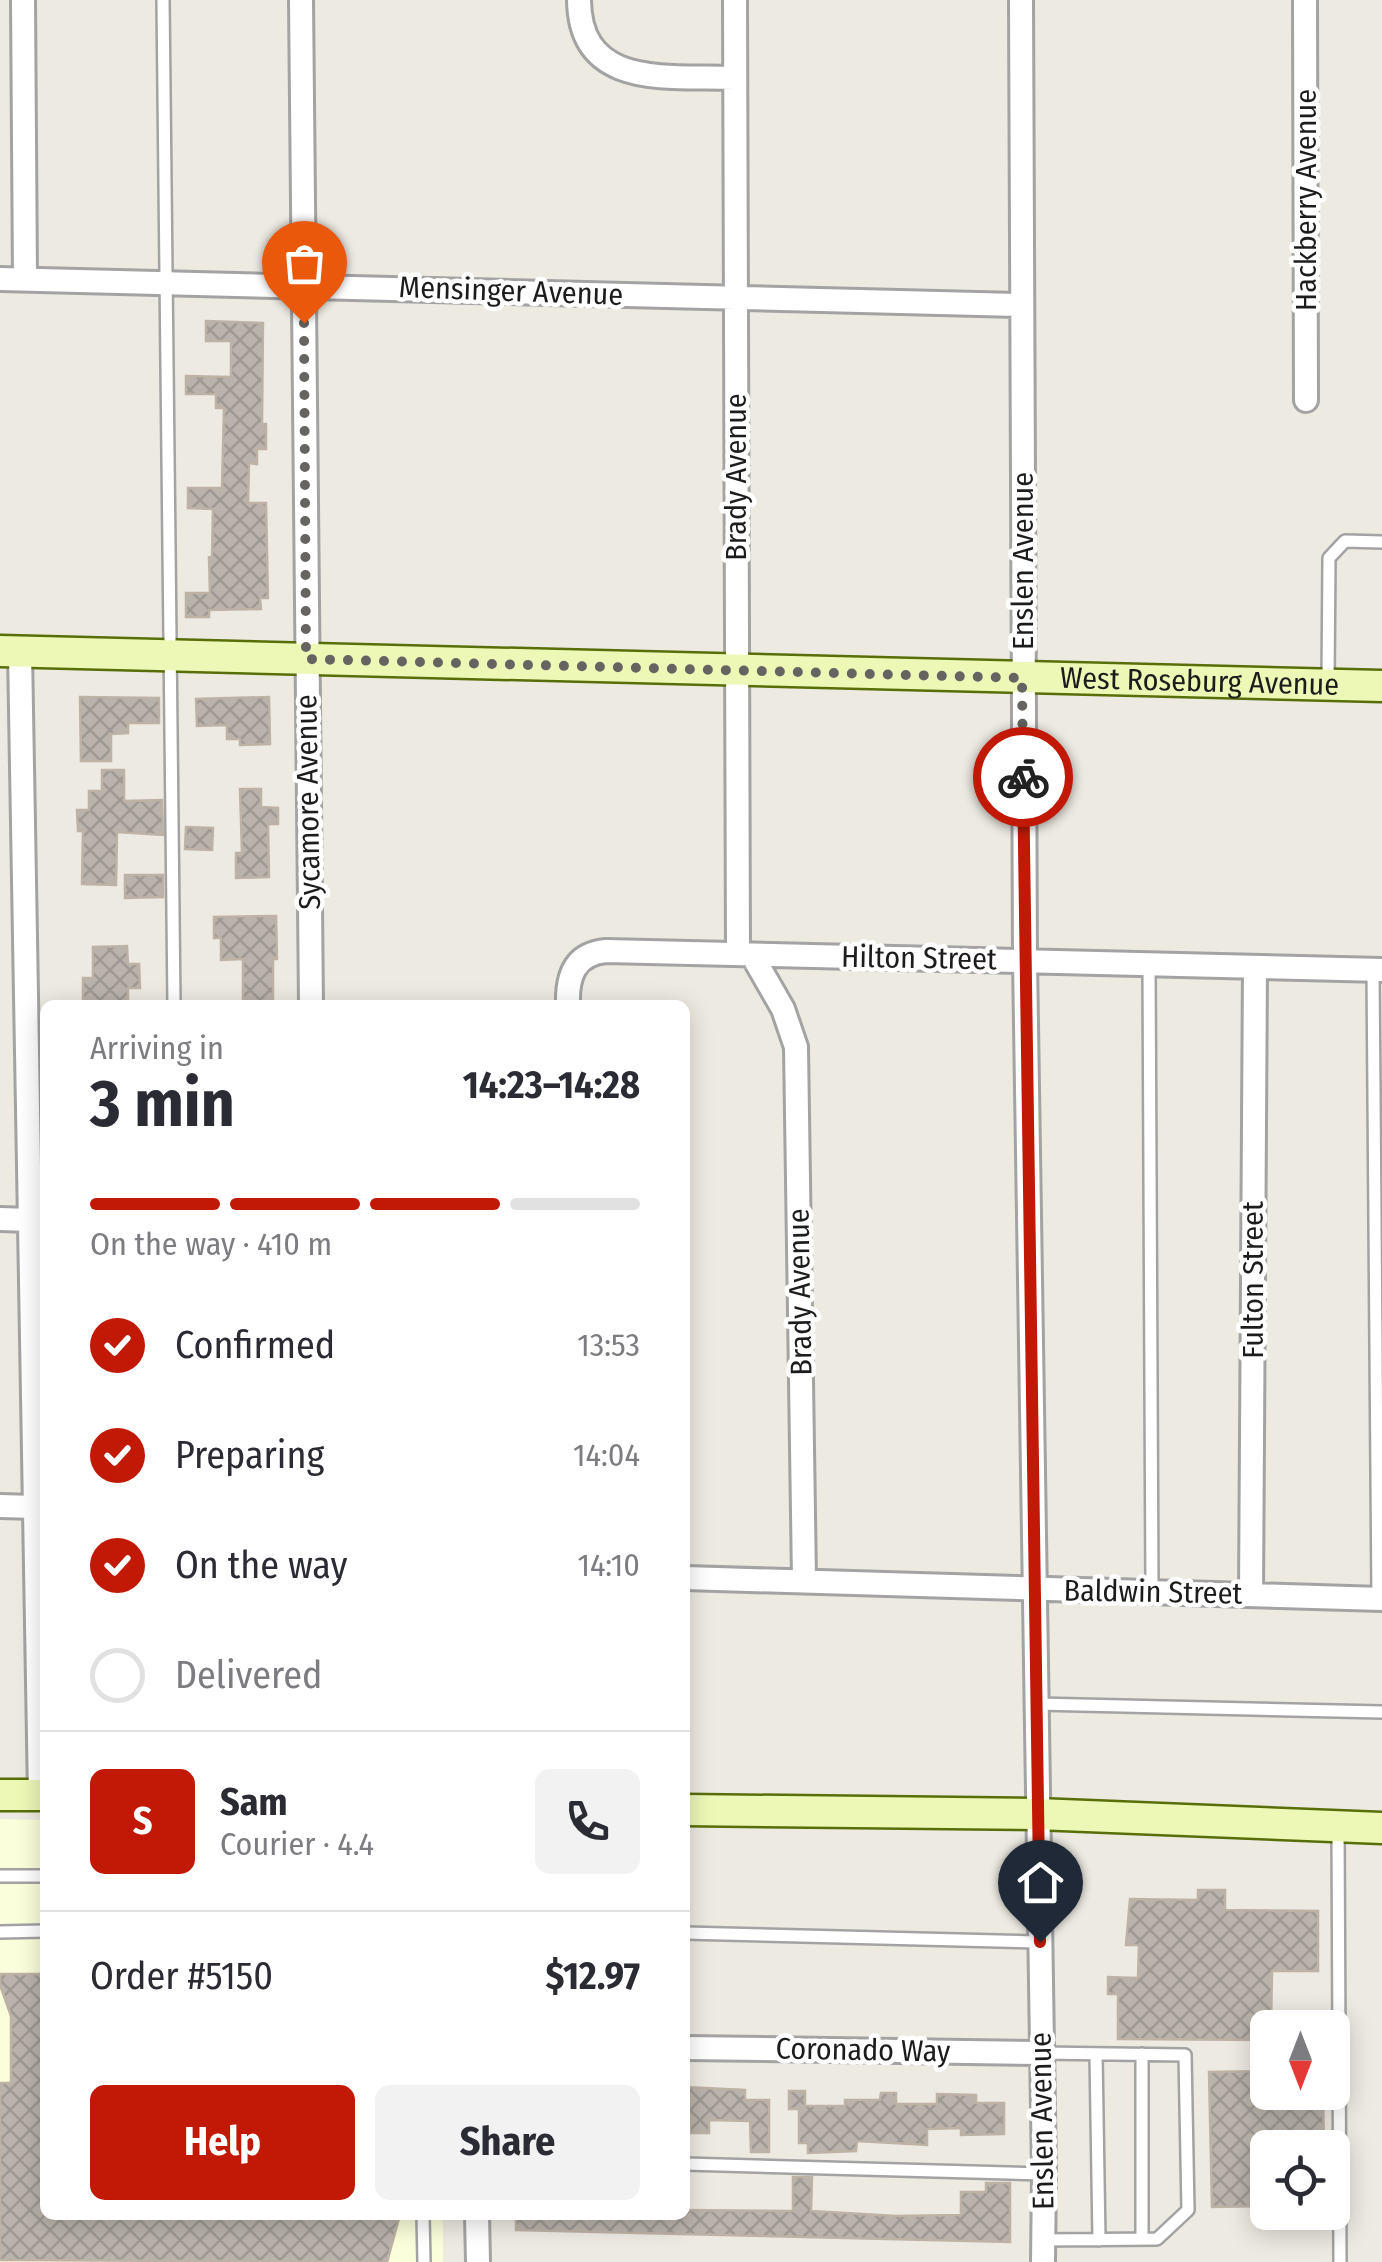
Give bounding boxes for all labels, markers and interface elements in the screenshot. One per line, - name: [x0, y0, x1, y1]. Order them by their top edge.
- street label: Hackberry Avenue: [1288, 89, 1324, 311]
- pin: [262, 221, 347, 324]
- icon: bag: [277, 236, 332, 291]
- street label: Mensinger Avenue: [398, 269, 624, 313]
- street label: Brady Avenue: [718, 393, 754, 561]
- street label: Enslen Avenue: [1005, 472, 1041, 650]
- street label: West Roseburg Avenue: [1060, 660, 1340, 703]
- street label: Sycamore Avenue: [288, 694, 328, 910]
- courier: [973, 727, 1073, 827]
- icon: bike: [996, 750, 1051, 805]
- street label: Hilton Street: [841, 939, 997, 977]
- text: Arriving in: [90, 1029, 224, 1067]
- text: 14:23–14:28: [463, 1062, 640, 1108]
- text: 3 min: [90, 1065, 235, 1143]
- street label: Fulton Street: [1235, 1201, 1271, 1359]
- street label: Brady Avenue: [781, 1208, 819, 1376]
- text: On the way · 410 m: [90, 1225, 332, 1263]
- icon: check: [90, 1318, 145, 1373]
- text: Confirmed: [175, 1322, 335, 1368]
- text: 13:53: [577, 1326, 640, 1364]
- icon: check: [90, 1428, 145, 1483]
- text: Preparing: [175, 1432, 324, 1478]
- text: 14:04: [573, 1436, 640, 1474]
- icon: check: [90, 1538, 145, 1593]
- text: On the way: [175, 1542, 347, 1588]
- text: 14:10: [577, 1546, 640, 1584]
- street label: Baldwin Street: [1063, 1572, 1243, 1612]
- text: Delivered: [175, 1652, 322, 1698]
- button: phone: [535, 1769, 640, 1874]
- text: Sam: [220, 1779, 288, 1825]
- text: S: [133, 1798, 152, 1844]
- text: Courier · 4.4: [220, 1825, 374, 1863]
- pin: [998, 1840, 1083, 1943]
- icon: home: [1013, 1855, 1068, 1910]
- text: Order #5150: [90, 1953, 273, 1999]
- text: $12.97: [545, 1953, 640, 1999]
- north arrow: [1250, 2010, 1350, 2110]
- map controls: [1250, 2010, 1350, 2230]
- street label: Coronado Way: [775, 2030, 951, 2070]
- street label: Enslen Avenue: [1022, 2032, 1062, 2210]
- button: Help: [90, 2085, 355, 2200]
- button: Share: [375, 2085, 640, 2200]
- button: locate: [1250, 2130, 1350, 2230]

